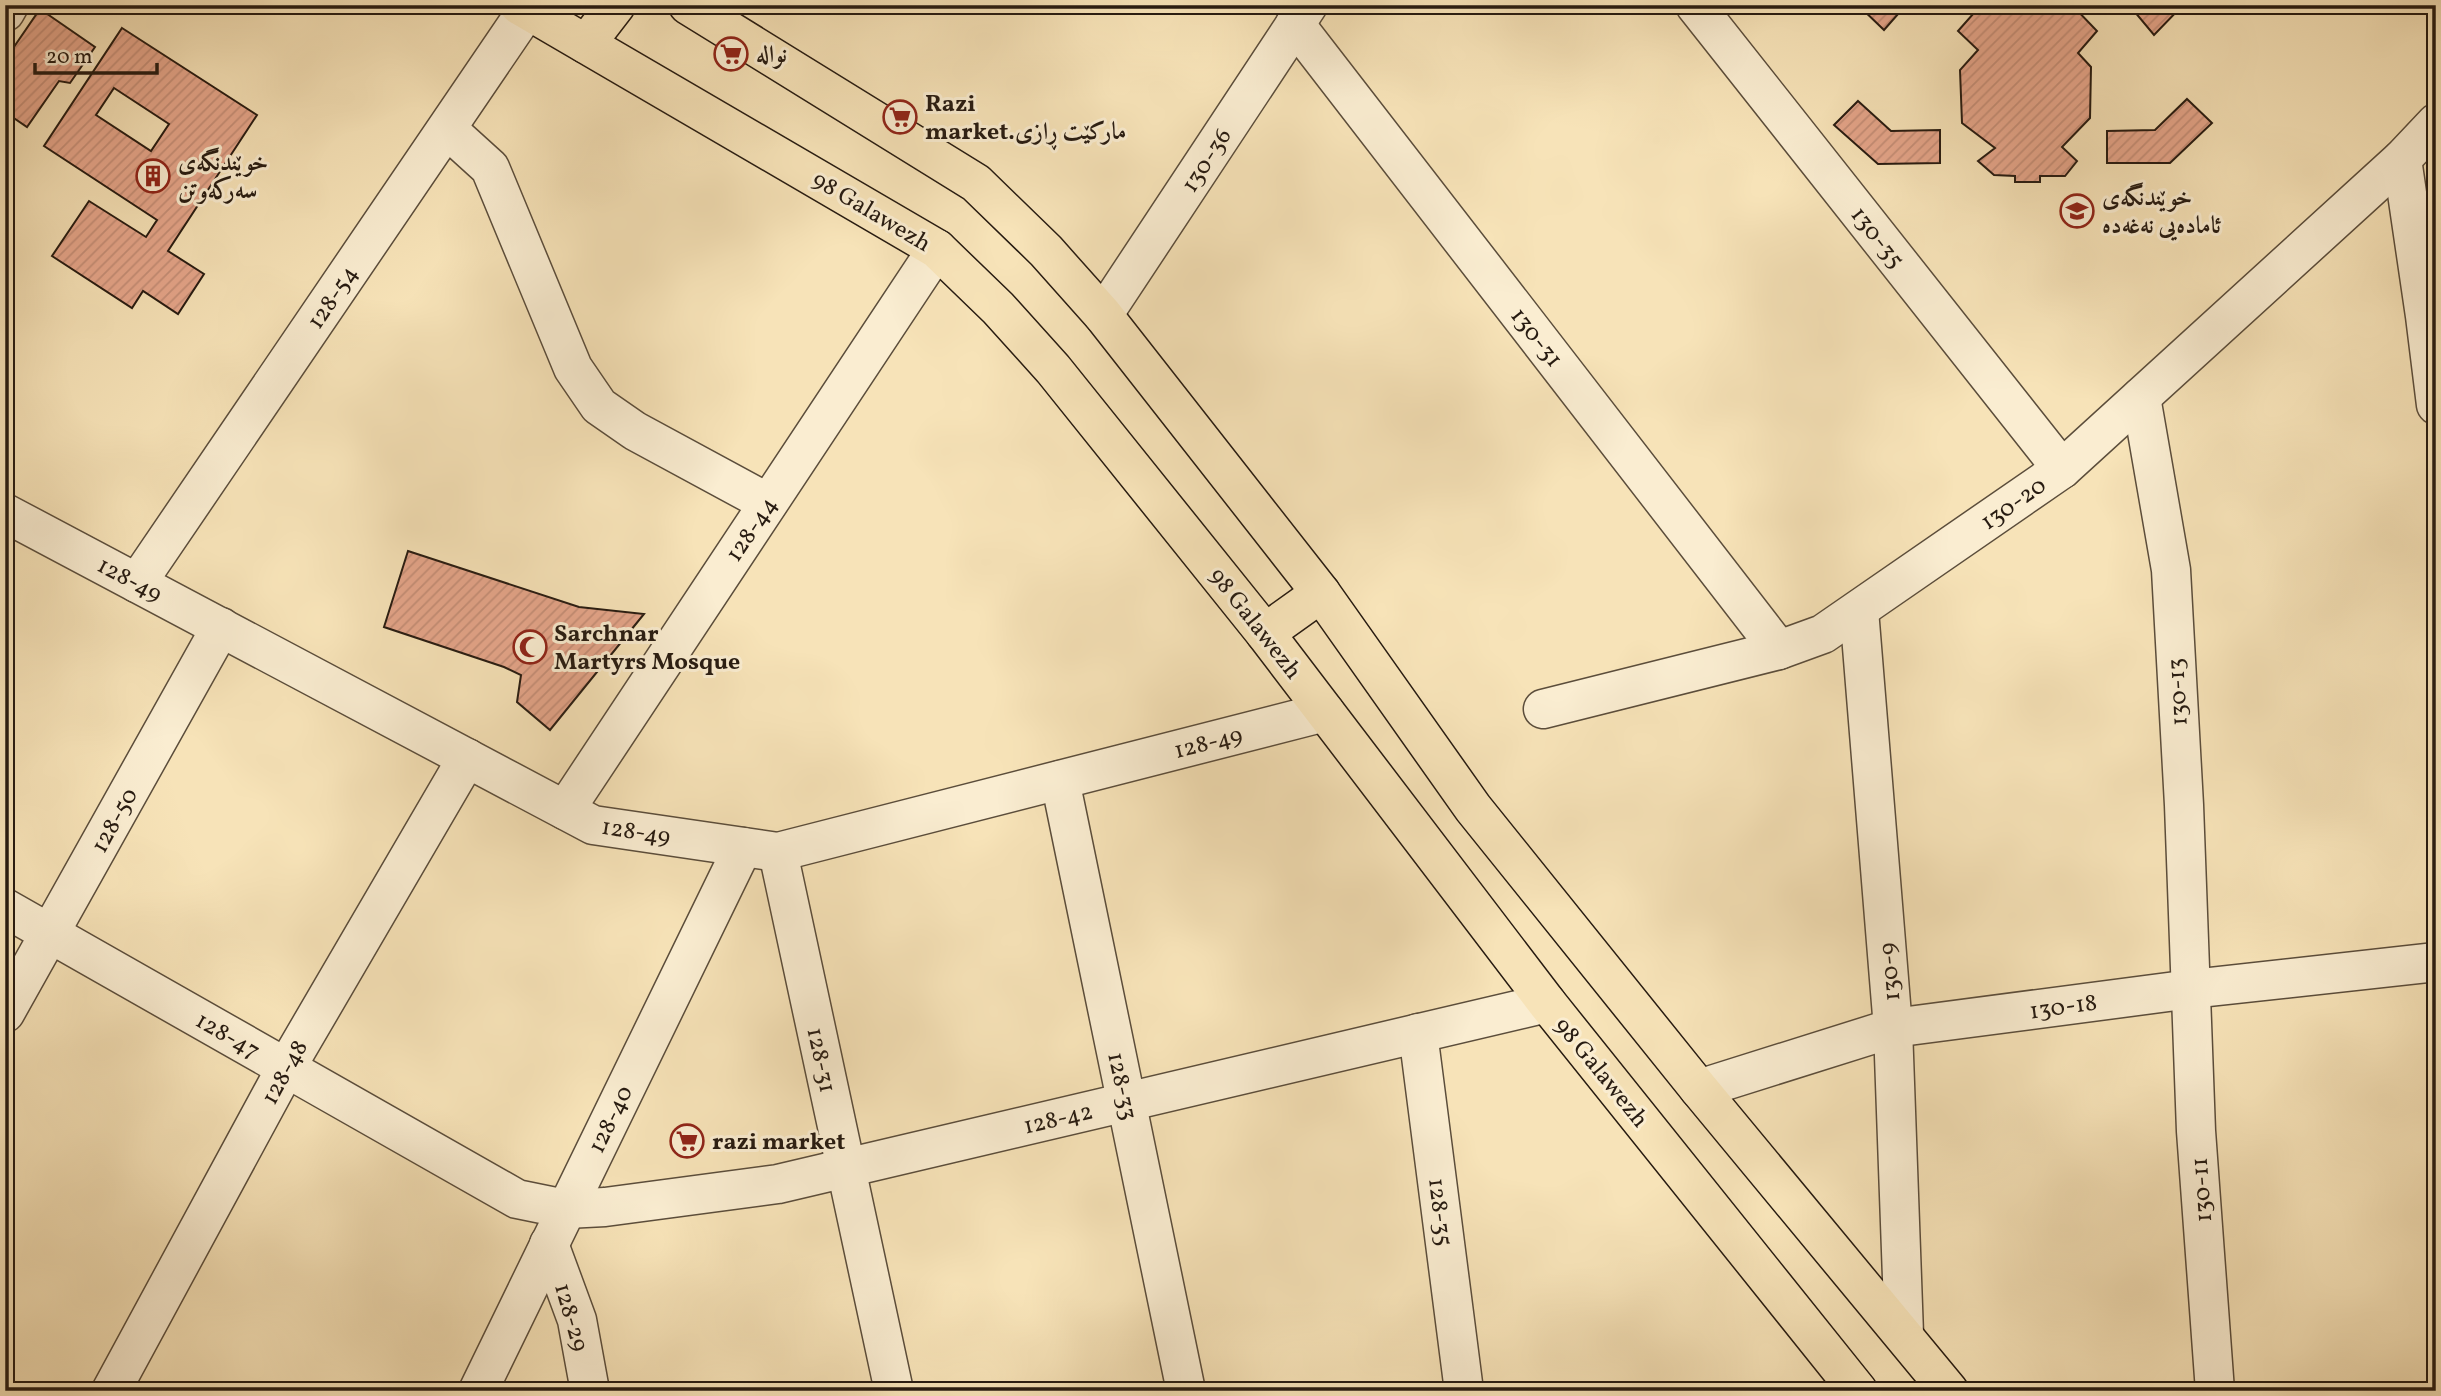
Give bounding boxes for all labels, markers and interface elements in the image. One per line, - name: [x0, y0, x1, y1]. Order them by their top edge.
- scale bar: [35, 32, 158, 76]
- supermarket icon: نواله: [712, 35, 750, 73]
- place label: نواله: [756, 39, 787, 73]
- text: 20 m: [46, 43, 92, 72]
- place label: Razi market.مارکێت ڕازی: [925, 88, 1126, 151]
- supermarket icon: Razi market.مارکێت ڕازی: [881, 98, 919, 136]
- street label: 130-36: [1174, 122, 1241, 200]
- place label: خوێندنگەی سەرکەوتن: [178, 147, 268, 209]
- building icon: خوێندنگەی سەرکەوتن: [134, 157, 172, 195]
- street label: 98 Galawezh: [805, 164, 937, 262]
- place label: خوێندنگەی ئامادەیی نەغەدە: [2102, 182, 2221, 244]
- school or university icon: خوێندنگەی ئامادەیی نەغەدە: [2058, 192, 2096, 230]
- street label: 130-35: [1841, 200, 1911, 276]
- street label: 128-54: [300, 259, 367, 337]
- street label: 130-31: [1501, 301, 1570, 375]
- street label: 130-20: [1974, 470, 2054, 540]
- street label: 128-44: [718, 491, 787, 569]
- street label: 128-49: [90, 549, 168, 612]
- street label: 98 Galawezh: [1200, 561, 1309, 687]
- place label: Sarchnar Martyrs Mosque: [554, 618, 740, 680]
- mosque icon: Sarchnar Martyrs Mosque: [511, 628, 549, 666]
- street label: 130-13: [2160, 657, 2198, 727]
- street label: 128-49: [1171, 719, 1246, 769]
- street label: 128-50: [84, 782, 148, 860]
- street label: 128-49: [599, 811, 673, 855]
- street label: 130-9: [1871, 941, 1910, 1003]
- street label: 130-18: [2027, 986, 2099, 1030]
- street label: 128-47: [189, 1005, 265, 1069]
- street label: 98 Galawezh: [1545, 1011, 1656, 1136]
- street label: 128-31: [797, 1025, 844, 1096]
- street label: 128-48: [254, 1034, 317, 1112]
- street label: 128-33: [1097, 1049, 1145, 1124]
- street label: 128-40: [581, 1080, 643, 1159]
- street label: 128-42: [1020, 1095, 1097, 1144]
- supermarket icon: razi market: [668, 1122, 706, 1160]
- place label: razi market: [712, 1126, 845, 1160]
- street label: 130-11: [2184, 1156, 2222, 1223]
- street label: 128-35: [1418, 1176, 1460, 1248]
- street label: 128-29: [544, 1279, 596, 1356]

